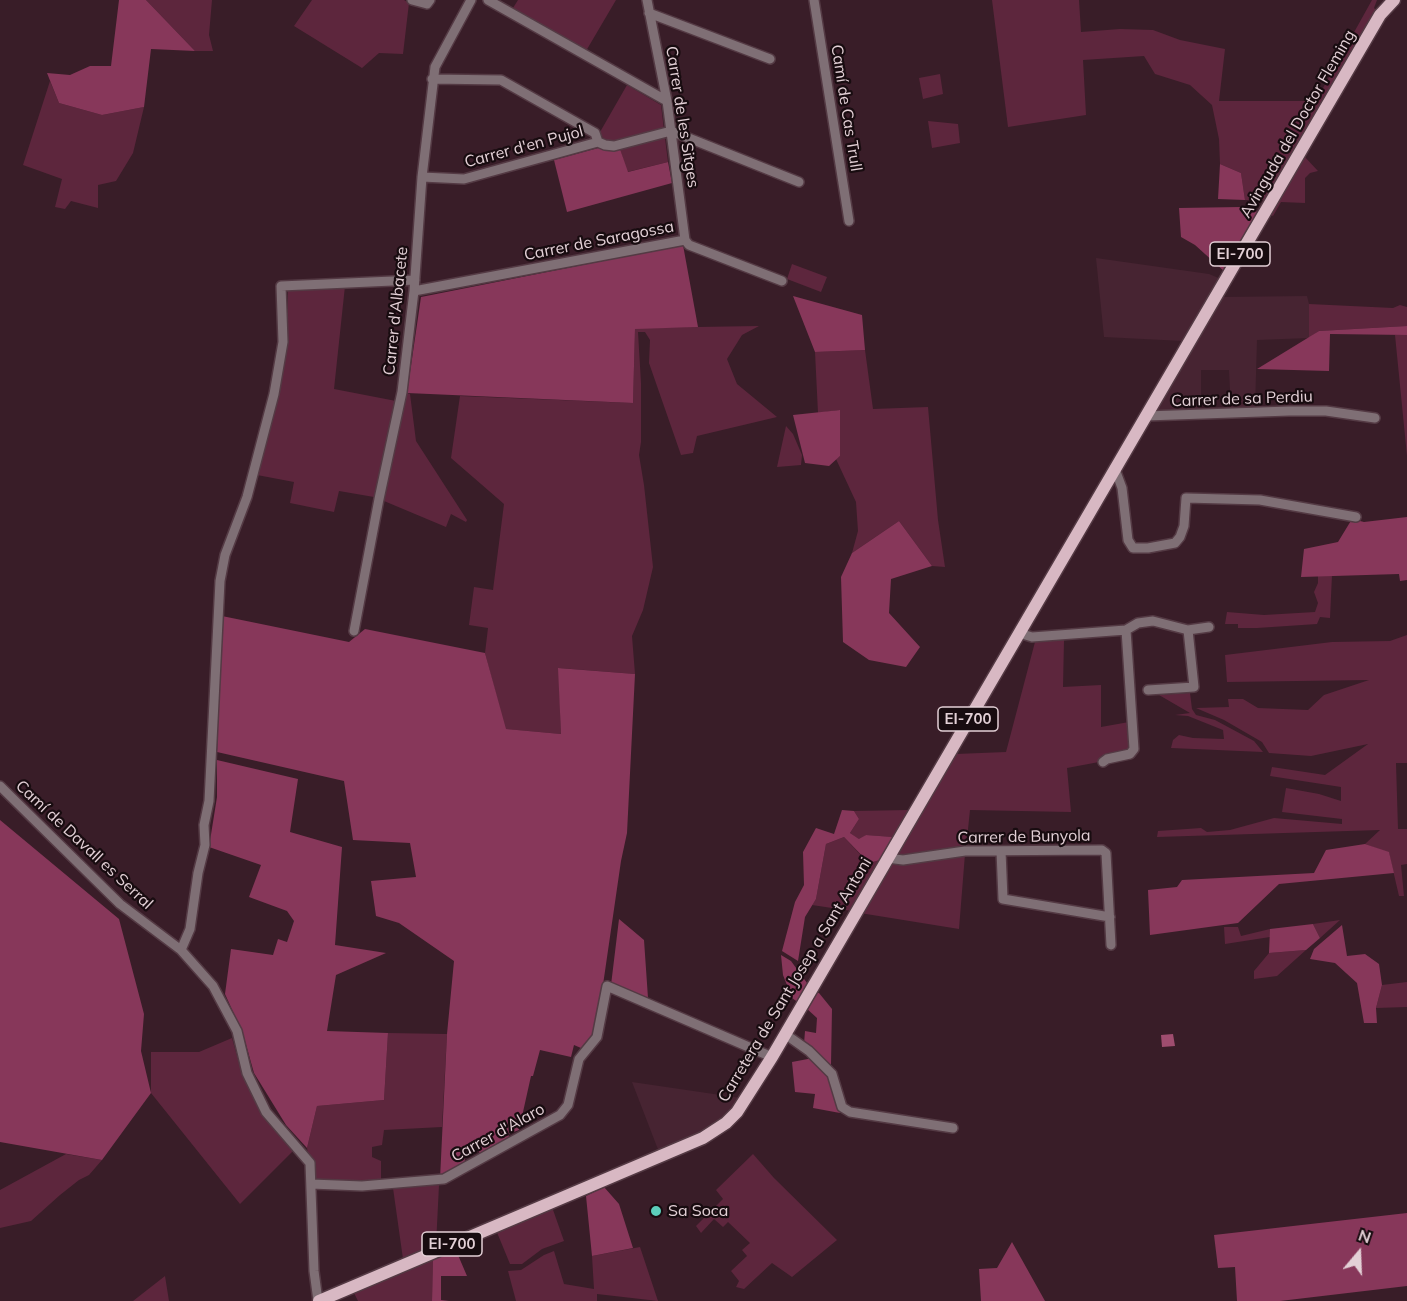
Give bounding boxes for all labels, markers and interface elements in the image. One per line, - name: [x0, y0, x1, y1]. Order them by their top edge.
- street label: Avinguda del Doctor Fleming: [1236, 27, 1360, 221]
- street label: Camí de Cas Trull: [826, 43, 866, 173]
- street label: Carrer de les Sitges: [661, 45, 703, 189]
- street label: Carrer d'en Pujol: [463, 122, 585, 172]
- street label: Carrer de Saragossa: [523, 217, 675, 265]
- road number: EI-700: [1210, 242, 1270, 266]
- street label: Carrer d'Albacete: [380, 246, 412, 376]
- street label: Carrer de sa Perdiu: [1171, 387, 1313, 411]
- road number: EI-700: [938, 707, 998, 731]
- street label: Camí de Davall es Serral: [11, 776, 157, 914]
- street label: Carrer de Bunyola: [957, 826, 1091, 848]
- street label: Carretera de Sant Josep a Sant Antoni: [714, 854, 876, 1106]
- street label: Carrer d'Alaro: [448, 1099, 548, 1167]
- place label: Sa Soca: [668, 1201, 728, 1221]
- marker: Sa Soca: [649, 1204, 663, 1218]
- north arrow: [1329, 1223, 1389, 1283]
- text: N: [1356, 1225, 1374, 1247]
- road number: EI-700: [422, 1232, 482, 1256]

